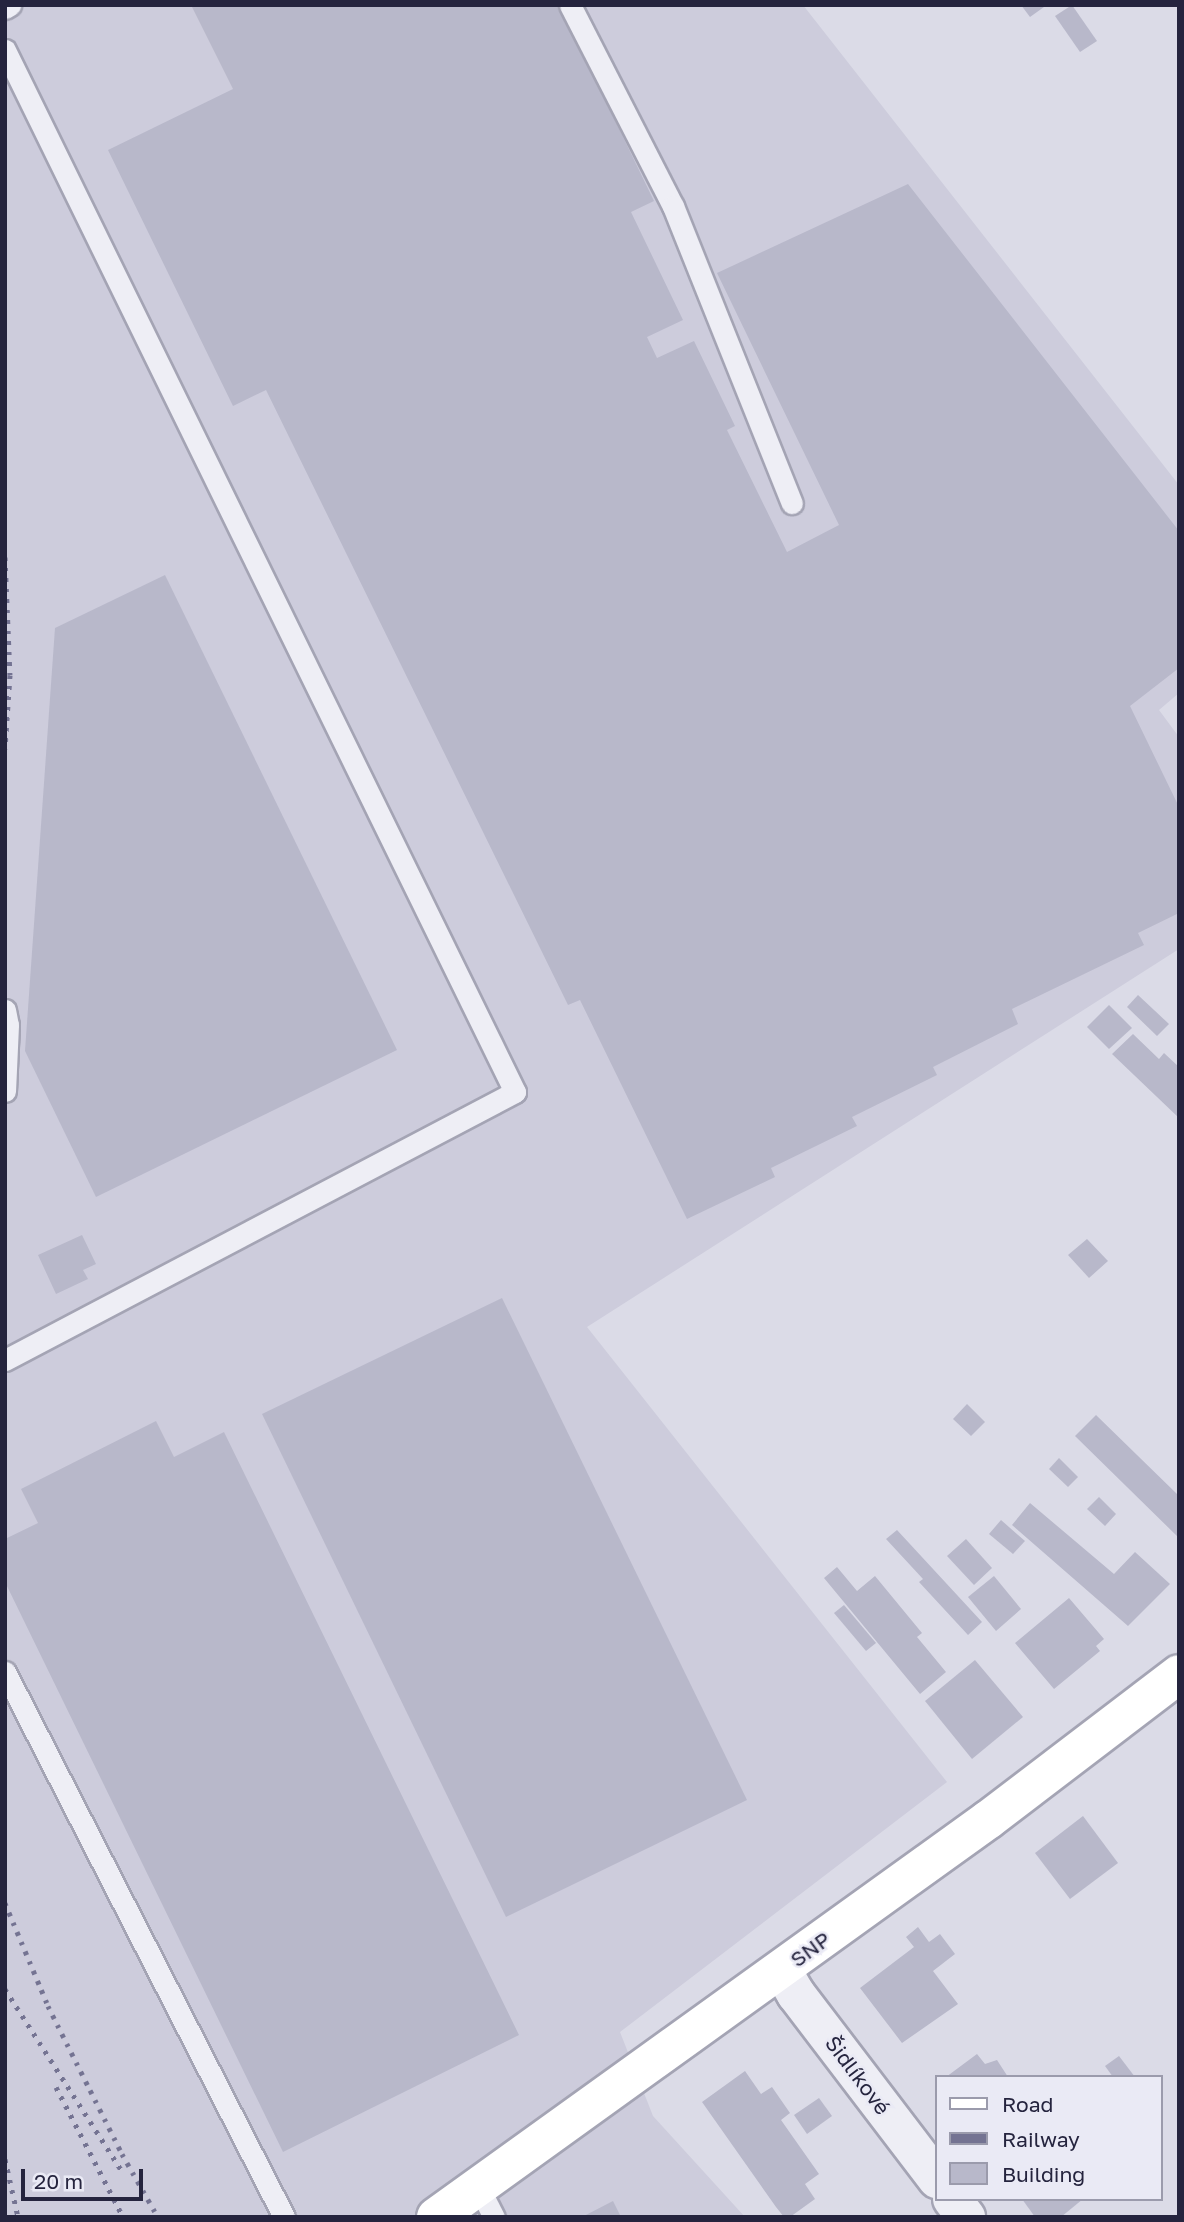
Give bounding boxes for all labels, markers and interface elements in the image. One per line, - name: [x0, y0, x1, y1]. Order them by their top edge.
- street label: SNP: [785, 1926, 835, 1972]
- street label: Šidlíkové: [820, 2031, 896, 2119]
- legend: [936, 2075, 1163, 2201]
- text: Road: [1002, 2091, 1053, 2117]
- text: Railway: [1002, 2126, 1080, 2152]
- scale bar: [24, 2156, 147, 2200]
- text: Building: [1002, 2161, 1085, 2187]
- text: 20 m: [34, 2168, 83, 2194]

